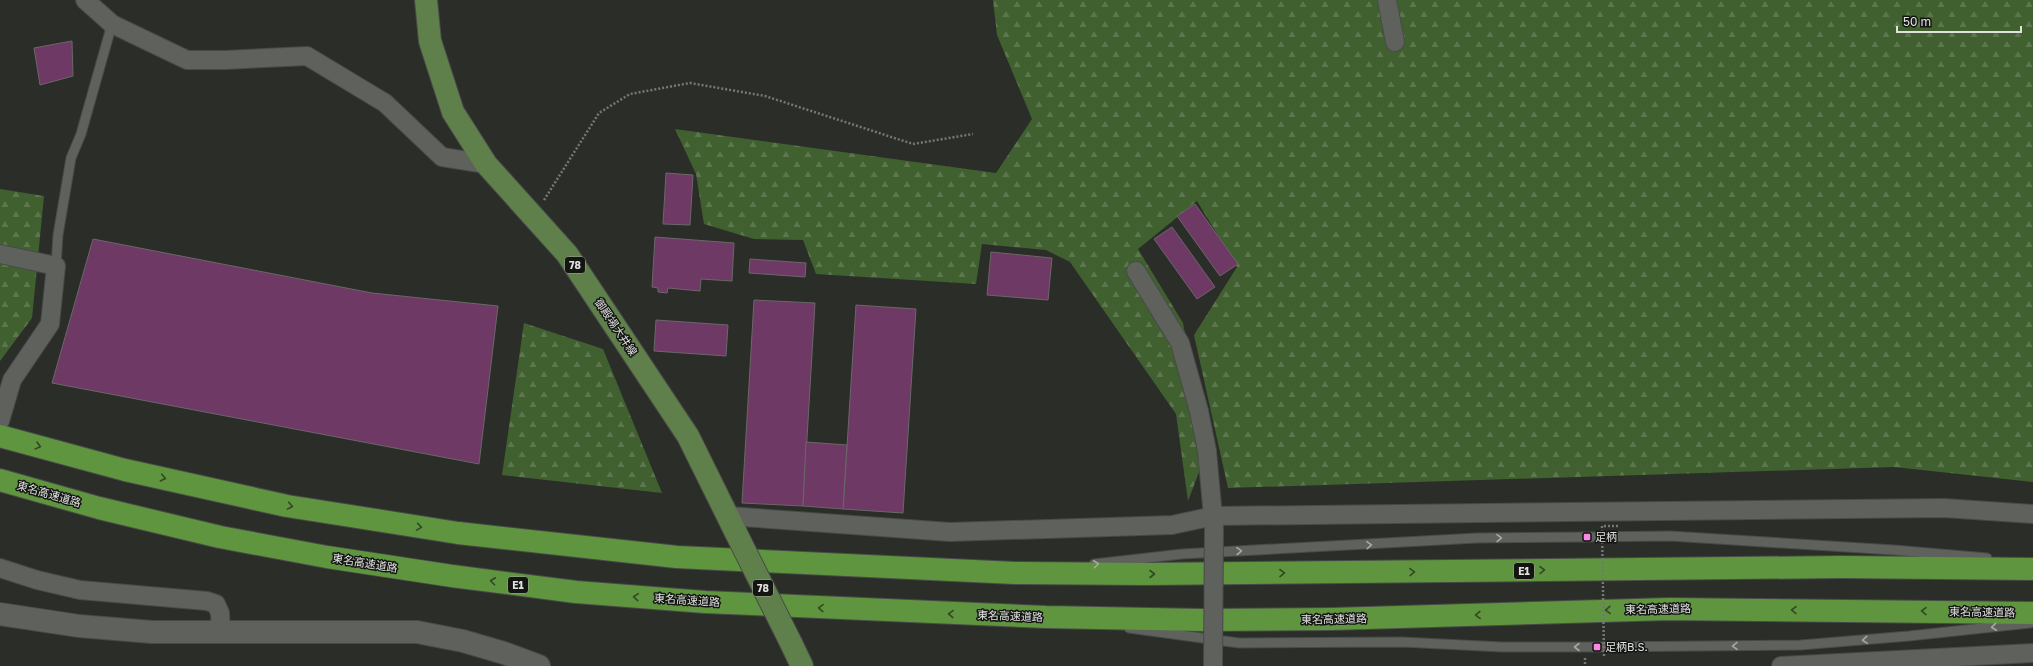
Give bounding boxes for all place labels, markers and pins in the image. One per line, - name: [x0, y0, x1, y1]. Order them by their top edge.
- place label: 足柄: [1595, 530, 1617, 543]
- marker: 足柄: [1582, 532, 1592, 542]
- place label: 足柄B.S.: [1605, 640, 1648, 653]
- marker: 足柄B.S.: [1592, 642, 1602, 652]

